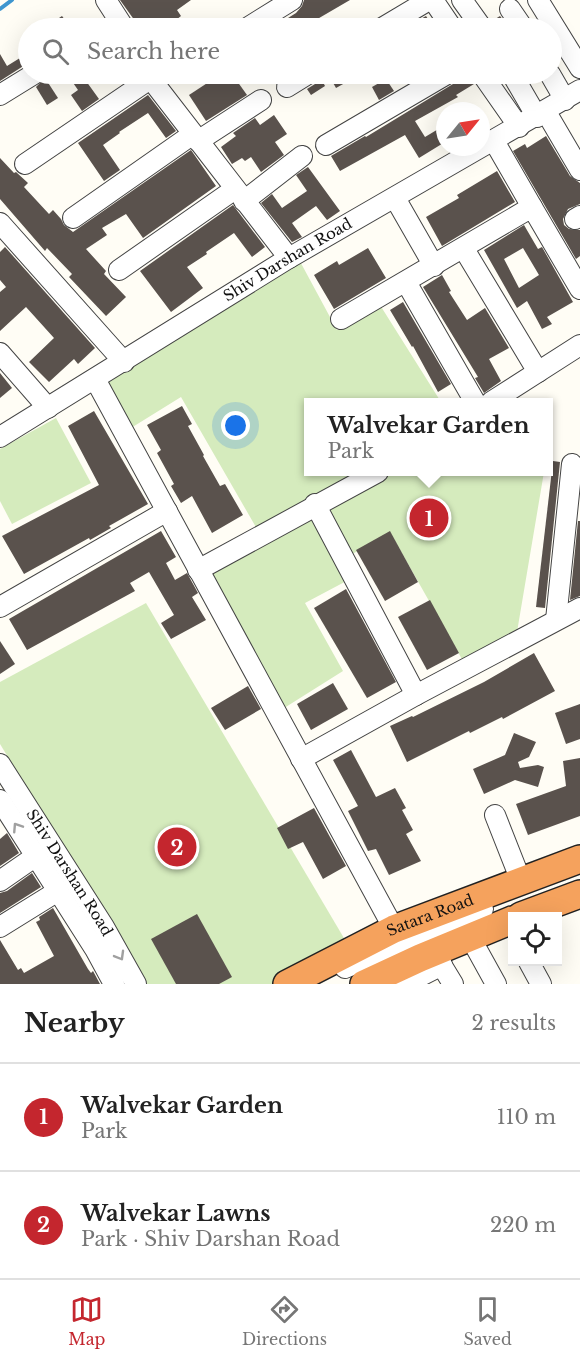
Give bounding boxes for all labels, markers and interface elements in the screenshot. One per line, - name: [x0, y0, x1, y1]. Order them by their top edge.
- search box: [18, 18, 562, 84]
- icon: search: [39, 35, 72, 68]
- text: Search here: [87, 38, 220, 65]
- north arrow: [436, 102, 490, 156]
- street label: Shiv Darshan Road: [220, 214, 355, 305]
- popup: [304, 398, 553, 476]
- your location: [221, 411, 250, 440]
- text: Walvekar Garden: [328, 412, 529, 439]
- text: Park: [328, 439, 374, 463]
- pin: 1: [410, 496, 448, 540]
- street label: Shiv Darshan Road: [22, 806, 117, 939]
- one-way arrow: [13, 823, 25, 833]
- pin: 2: [158, 824, 196, 870]
- street label: Satara Road: [383, 890, 476, 940]
- map controls: [508, 912, 562, 966]
- button: locate: [508, 912, 562, 966]
- one-way arrow: [113, 950, 124, 960]
- text: Nearby: [24, 1007, 125, 1039]
- text: 2 results: [472, 1011, 556, 1035]
- text: Walvekar Garden: [81, 1092, 283, 1119]
- text: 1: [39, 1105, 48, 1129]
- text: 110 m: [497, 1105, 556, 1129]
- text: Park: [81, 1119, 127, 1143]
- text: Walvekar Lawns: [81, 1200, 271, 1227]
- text: 2: [37, 1213, 50, 1237]
- text: 220 m: [490, 1213, 556, 1237]
- text: Park · Shiv Darshan Road: [81, 1227, 340, 1251]
- tab: Map: [68, 1293, 105, 1349]
- tab: Directions: [242, 1293, 327, 1349]
- tab: Saved: [463, 1293, 512, 1349]

